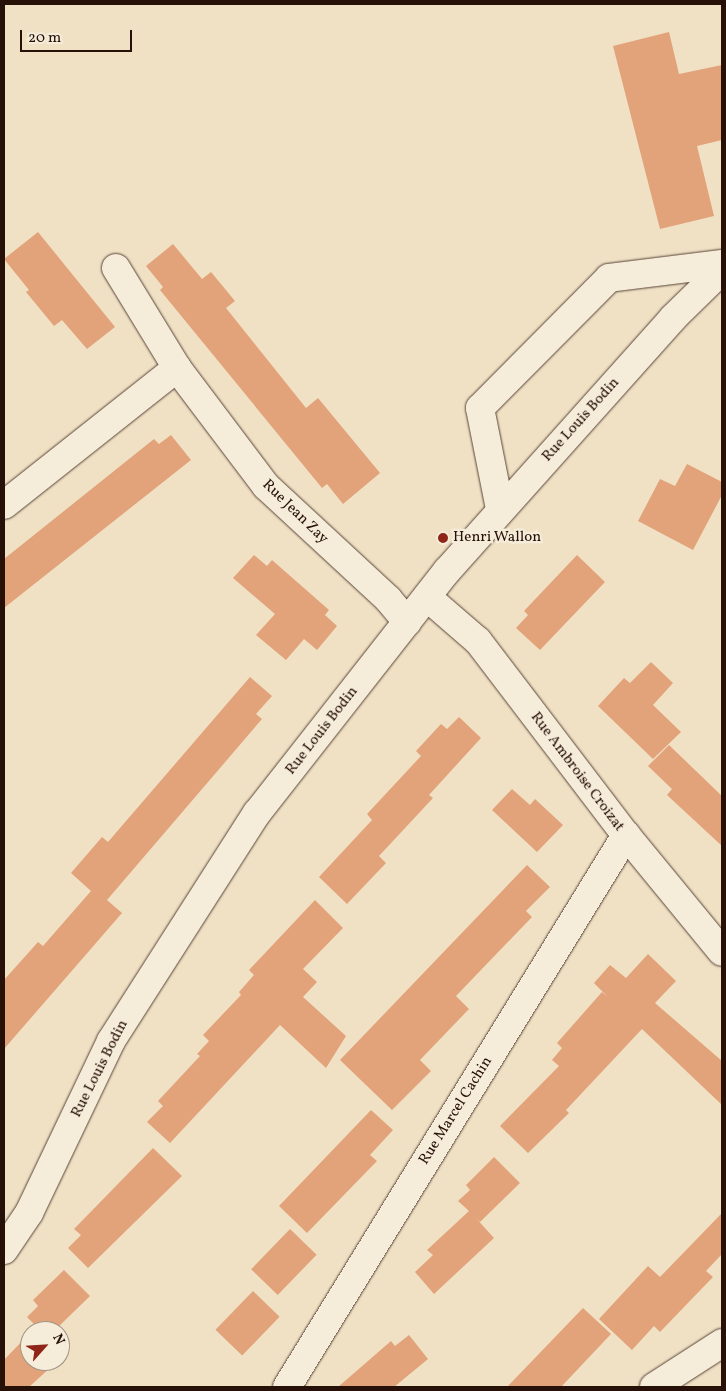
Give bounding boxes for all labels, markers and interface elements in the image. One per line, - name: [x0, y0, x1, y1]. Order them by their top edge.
- scale bar: [22, 20, 135, 52]
- text: 20 m: [28, 28, 61, 49]
- street label: Rue Louis Bodin: [539, 374, 623, 466]
- street label: Rue Jean Zay: [258, 476, 332, 548]
- place label: Henri Wallon: [453, 529, 542, 547]
- marker: Henri Wallon: [437, 532, 449, 544]
- street label: Rue Louis Bodin: [282, 683, 362, 779]
- street label: Rue Ambroise Croizat: [526, 709, 628, 835]
- street label: Rue Louis Bodin: [68, 1017, 132, 1121]
- street label: Rue Marcel Cachin: [416, 1054, 496, 1168]
- north arrow: [20, 1321, 70, 1371]
- text: N: [47, 1331, 69, 1348]

